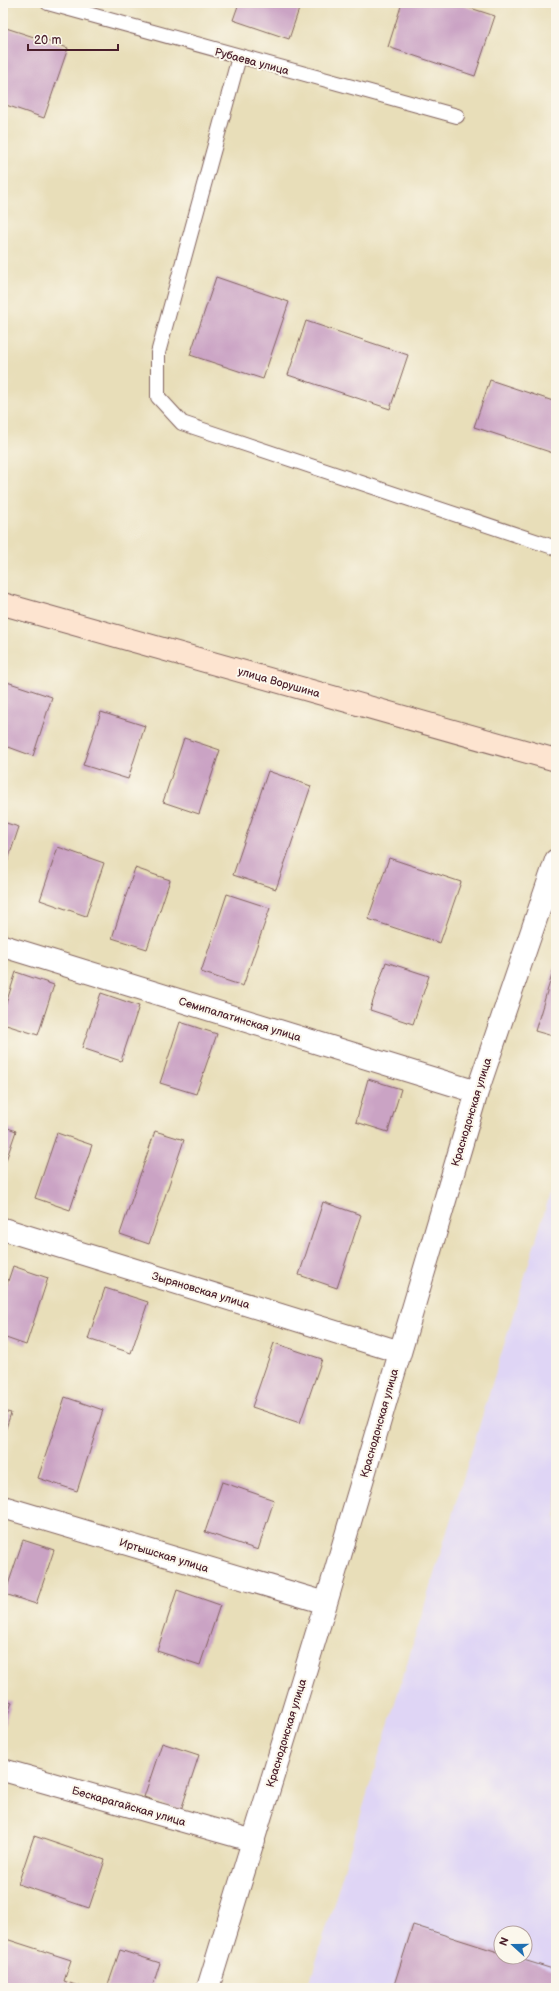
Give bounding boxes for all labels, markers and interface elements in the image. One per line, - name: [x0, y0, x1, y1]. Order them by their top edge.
- scale bar: [28, 26, 118, 52]
- text: 20 m: [34, 33, 61, 48]
- street label: Рубаева улица: [213, 45, 291, 78]
- street label: улица Ворушина: [236, 665, 322, 701]
- street label: Семипалатинская улица: [177, 995, 303, 1044]
- street label: Краснодонская улица: [449, 1056, 494, 1168]
- street label: Зыряновская улица: [150, 1269, 252, 1312]
- street label: Краснодонская улица: [358, 1367, 401, 1479]
- street label: Иртышская улица: [118, 1536, 211, 1575]
- street label: Краснодонская улица: [264, 1677, 309, 1789]
- street label: Бескарагайская улица: [70, 1784, 188, 1829]
- north arrow: [493, 1925, 533, 1965]
- text: N: [497, 1935, 512, 1948]

